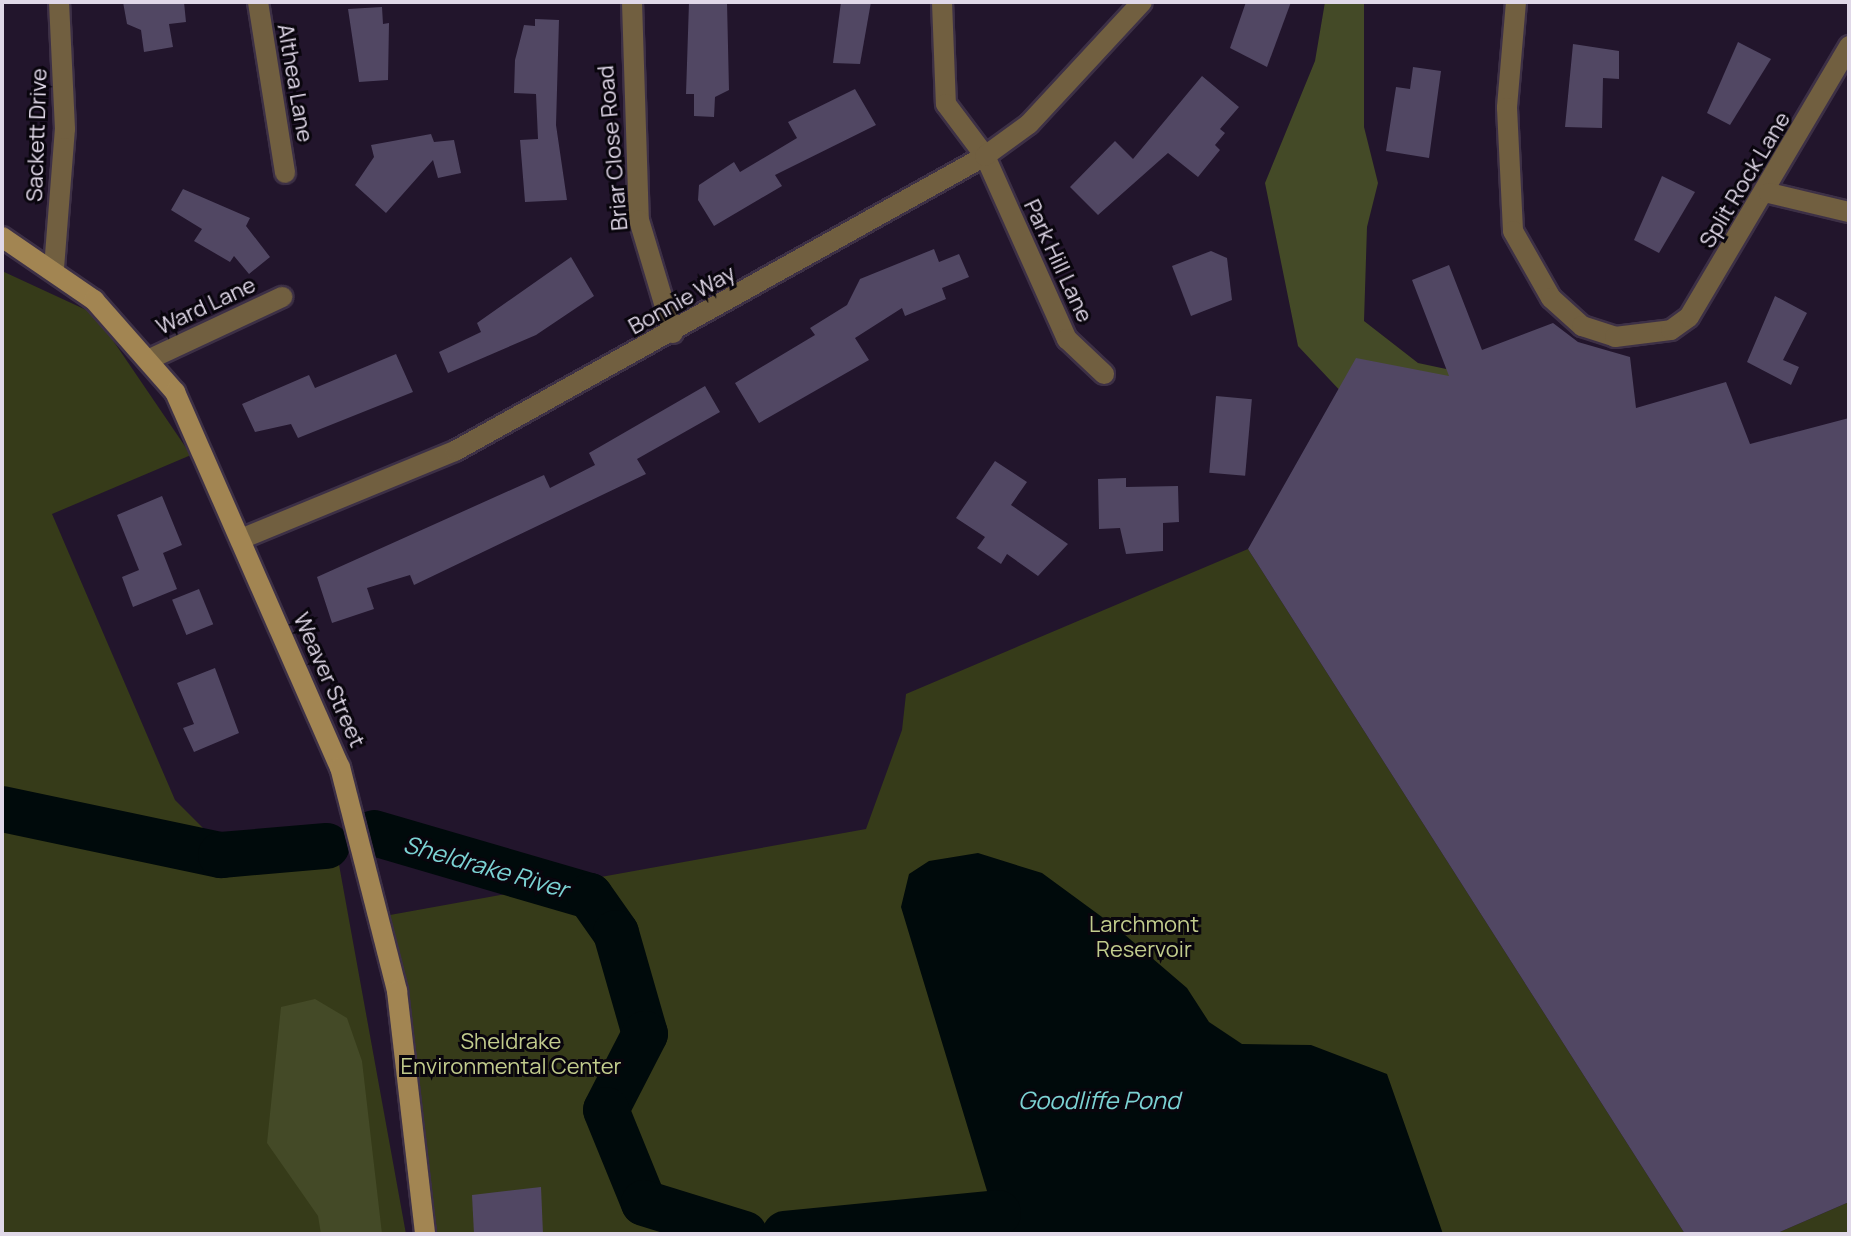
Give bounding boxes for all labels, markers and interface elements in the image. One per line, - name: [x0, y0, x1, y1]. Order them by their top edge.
- street label: Althea Lane: [272, 22, 318, 144]
- street label: Briar Close Road: [593, 64, 633, 232]
- street label: Sackett Drive: [21, 68, 53, 202]
- street label: Split Rock Lane: [1694, 107, 1796, 253]
- street label: Park Hill Lane: [1018, 195, 1098, 327]
- street label: Bonnie Way: [624, 260, 740, 340]
- street label: Ward Lane: [152, 272, 260, 340]
- street label: Weaver Street: [288, 609, 370, 751]
- water label: Sheldrake River: [400, 829, 572, 903]
- park label: Larchmont Reservoir: [1089, 911, 1199, 962]
- park label: Sheldrake Environmental Center: [401, 1028, 621, 1080]
- water label: Goodliffe Pond: [1018, 1086, 1180, 1114]

